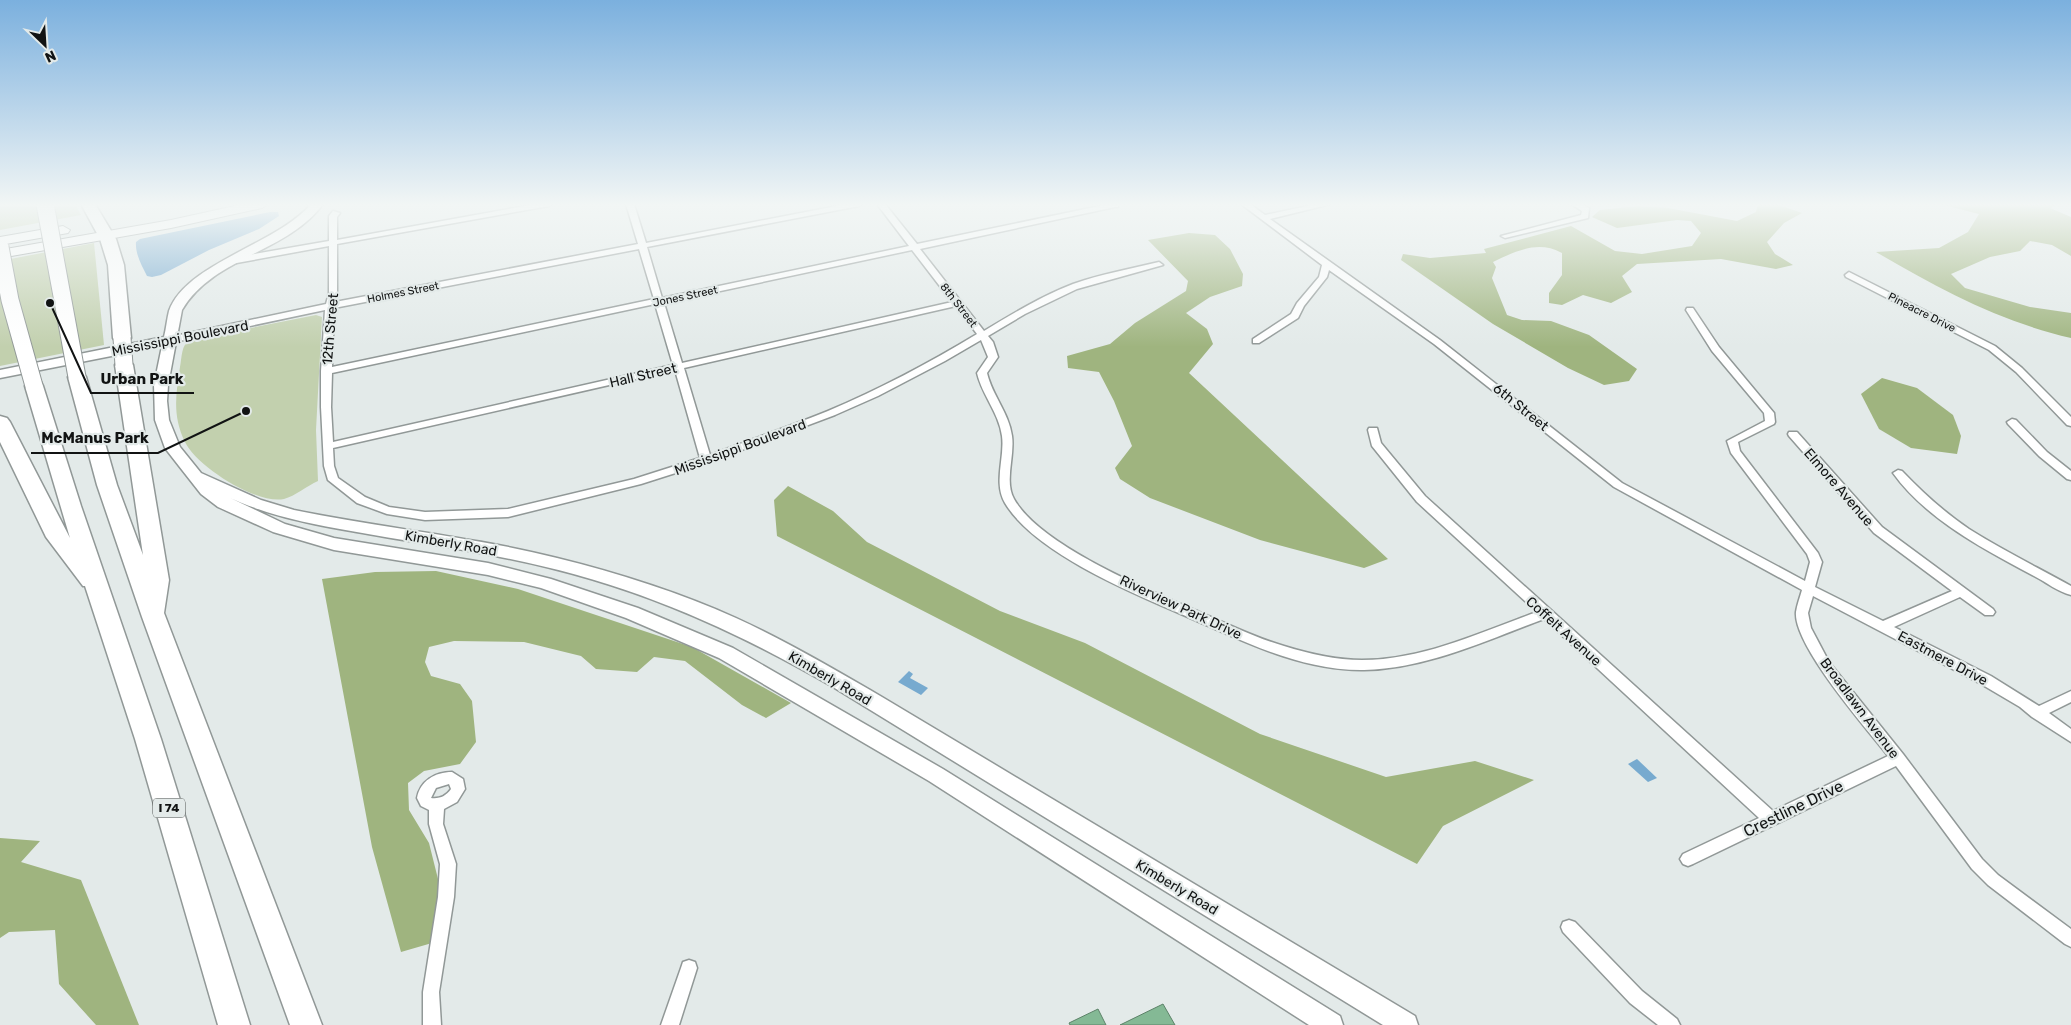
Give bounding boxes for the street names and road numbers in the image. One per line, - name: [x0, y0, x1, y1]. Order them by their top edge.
- street label: Holmes Street: [366, 279, 441, 306]
- street label: 8th Street: [937, 281, 980, 331]
- street label: Jones Street: [651, 283, 720, 310]
- street label: Pineacre Drive: [1886, 290, 1958, 335]
- street label: 12th Street: [319, 292, 342, 366]
- street label: Mississippi Boulevard: [110, 317, 250, 360]
- street label: Hall Street: [608, 359, 679, 391]
- street label: 6th Street: [1490, 380, 1552, 435]
- street label: Mississippi Boulevard: [672, 416, 808, 479]
- street label: Elmore Avenue: [1800, 445, 1877, 530]
- street label: Kimberly Road: [404, 527, 498, 560]
- street label: Riverview Park Drive: [1117, 572, 1245, 643]
- street label: Coffelt Avenue: [1522, 593, 1605, 670]
- street label: Eastmere Drive: [1895, 628, 1991, 689]
- street label: Kimberly Road: [785, 648, 874, 709]
- street label: Broadlawn Avenue: [1816, 655, 1903, 762]
- street label: Crestline Drive: [1740, 776, 1846, 841]
- road number: I 74: [153, 798, 185, 818]
- street label: Kimberly Road: [1132, 856, 1221, 919]

